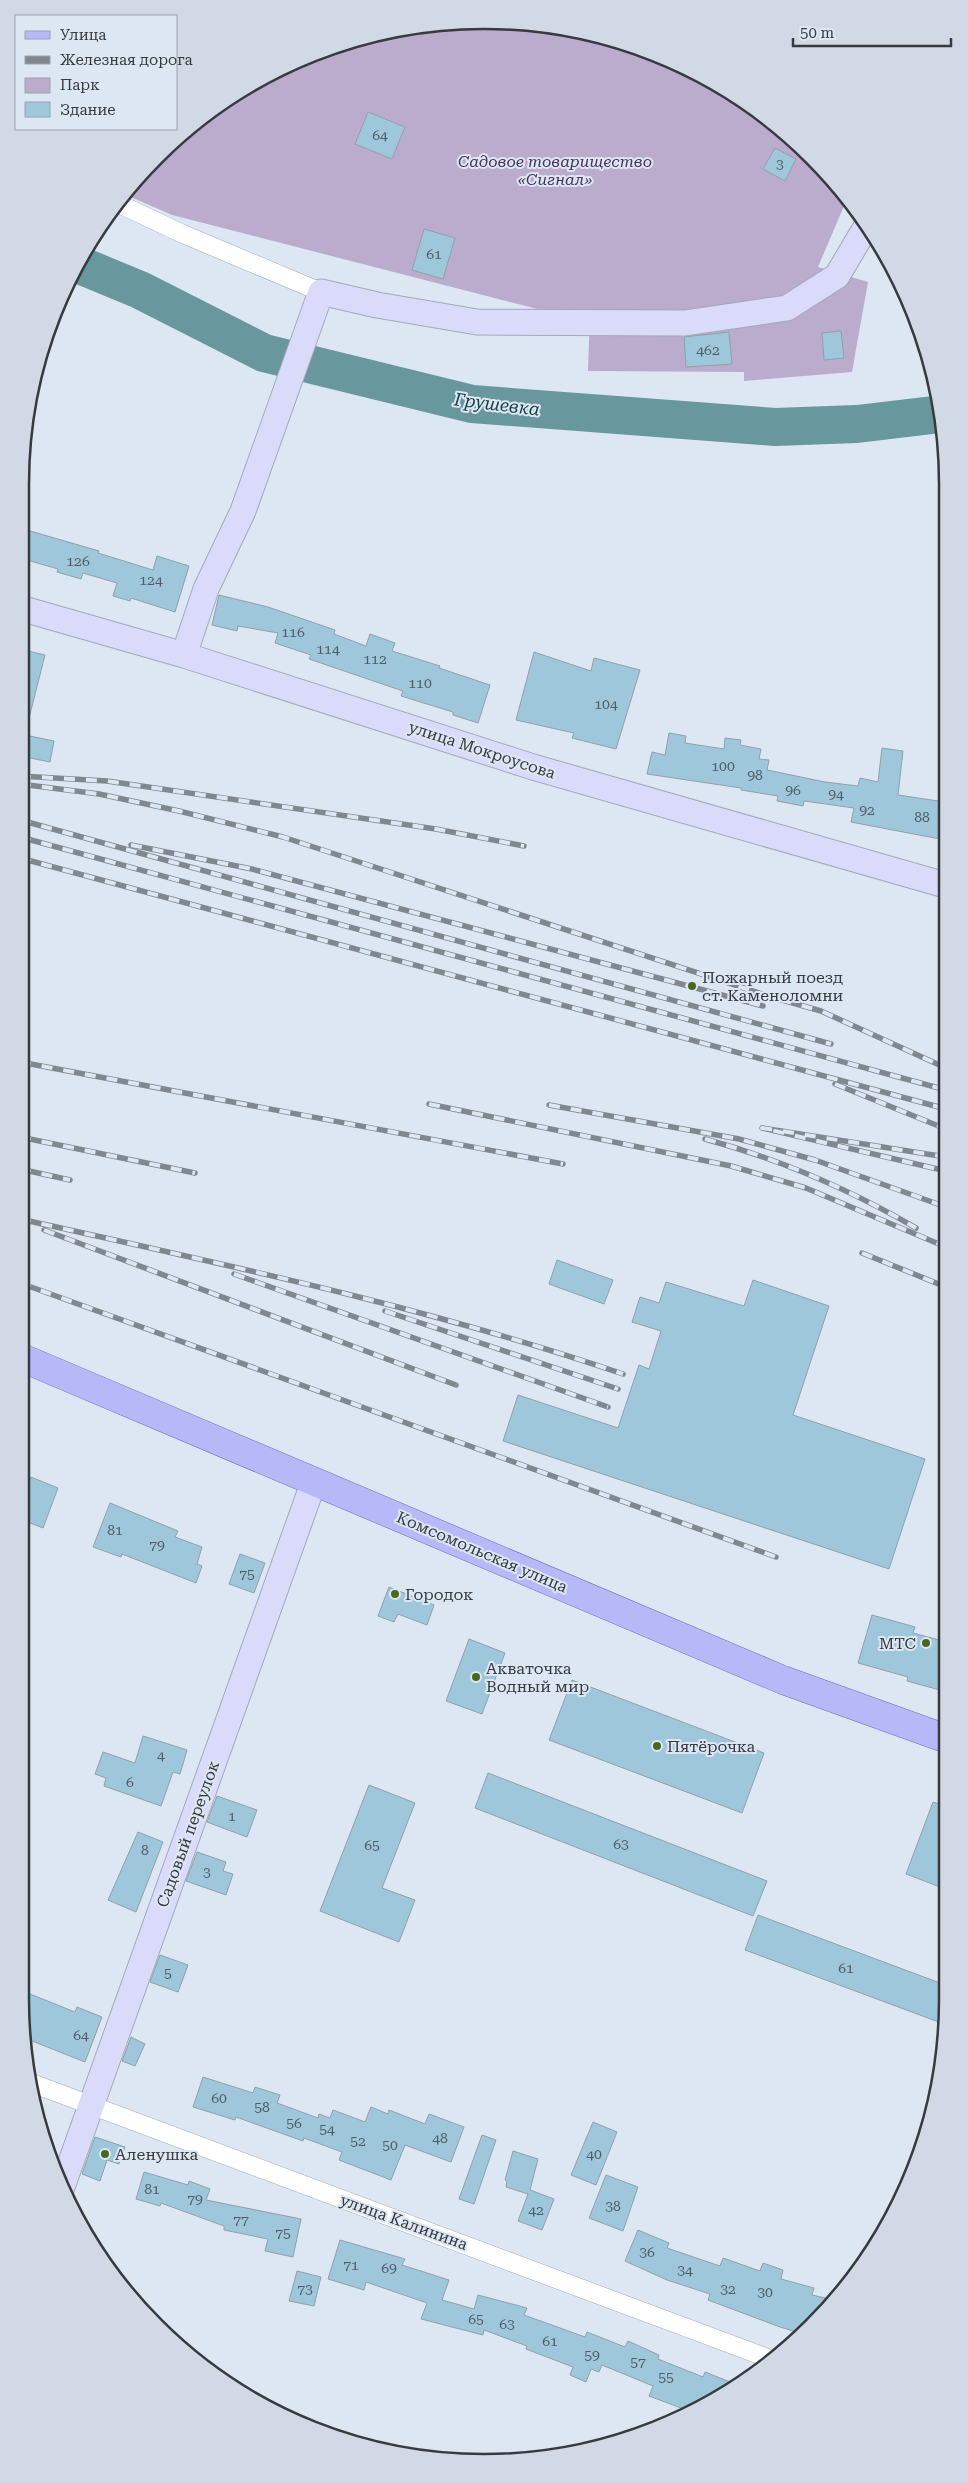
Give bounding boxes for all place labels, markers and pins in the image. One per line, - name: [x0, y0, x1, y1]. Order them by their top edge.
- place label: Пожарный поезд ст. Каменоломни: [702, 968, 844, 1005]
- marker: Пожарный поезд ст. Каменоломни: [686, 980, 698, 992]
- place label: Городок: [405, 1585, 474, 1604]
- marker: Городок: [389, 1588, 401, 1600]
- place label: МТС: [879, 1634, 916, 1653]
- marker: МТС: [920, 1637, 932, 1649]
- place label: Акваточка Водный мир: [486, 1659, 589, 1696]
- marker: Акваточка Водный мир: [470, 1671, 482, 1683]
- place label: Пятёрочка: [667, 1737, 755, 1756]
- marker: Пятёрочка: [651, 1740, 663, 1752]
- place label: Аленушка: [115, 2145, 198, 2164]
- marker: Аленушка: [99, 2148, 111, 2160]

